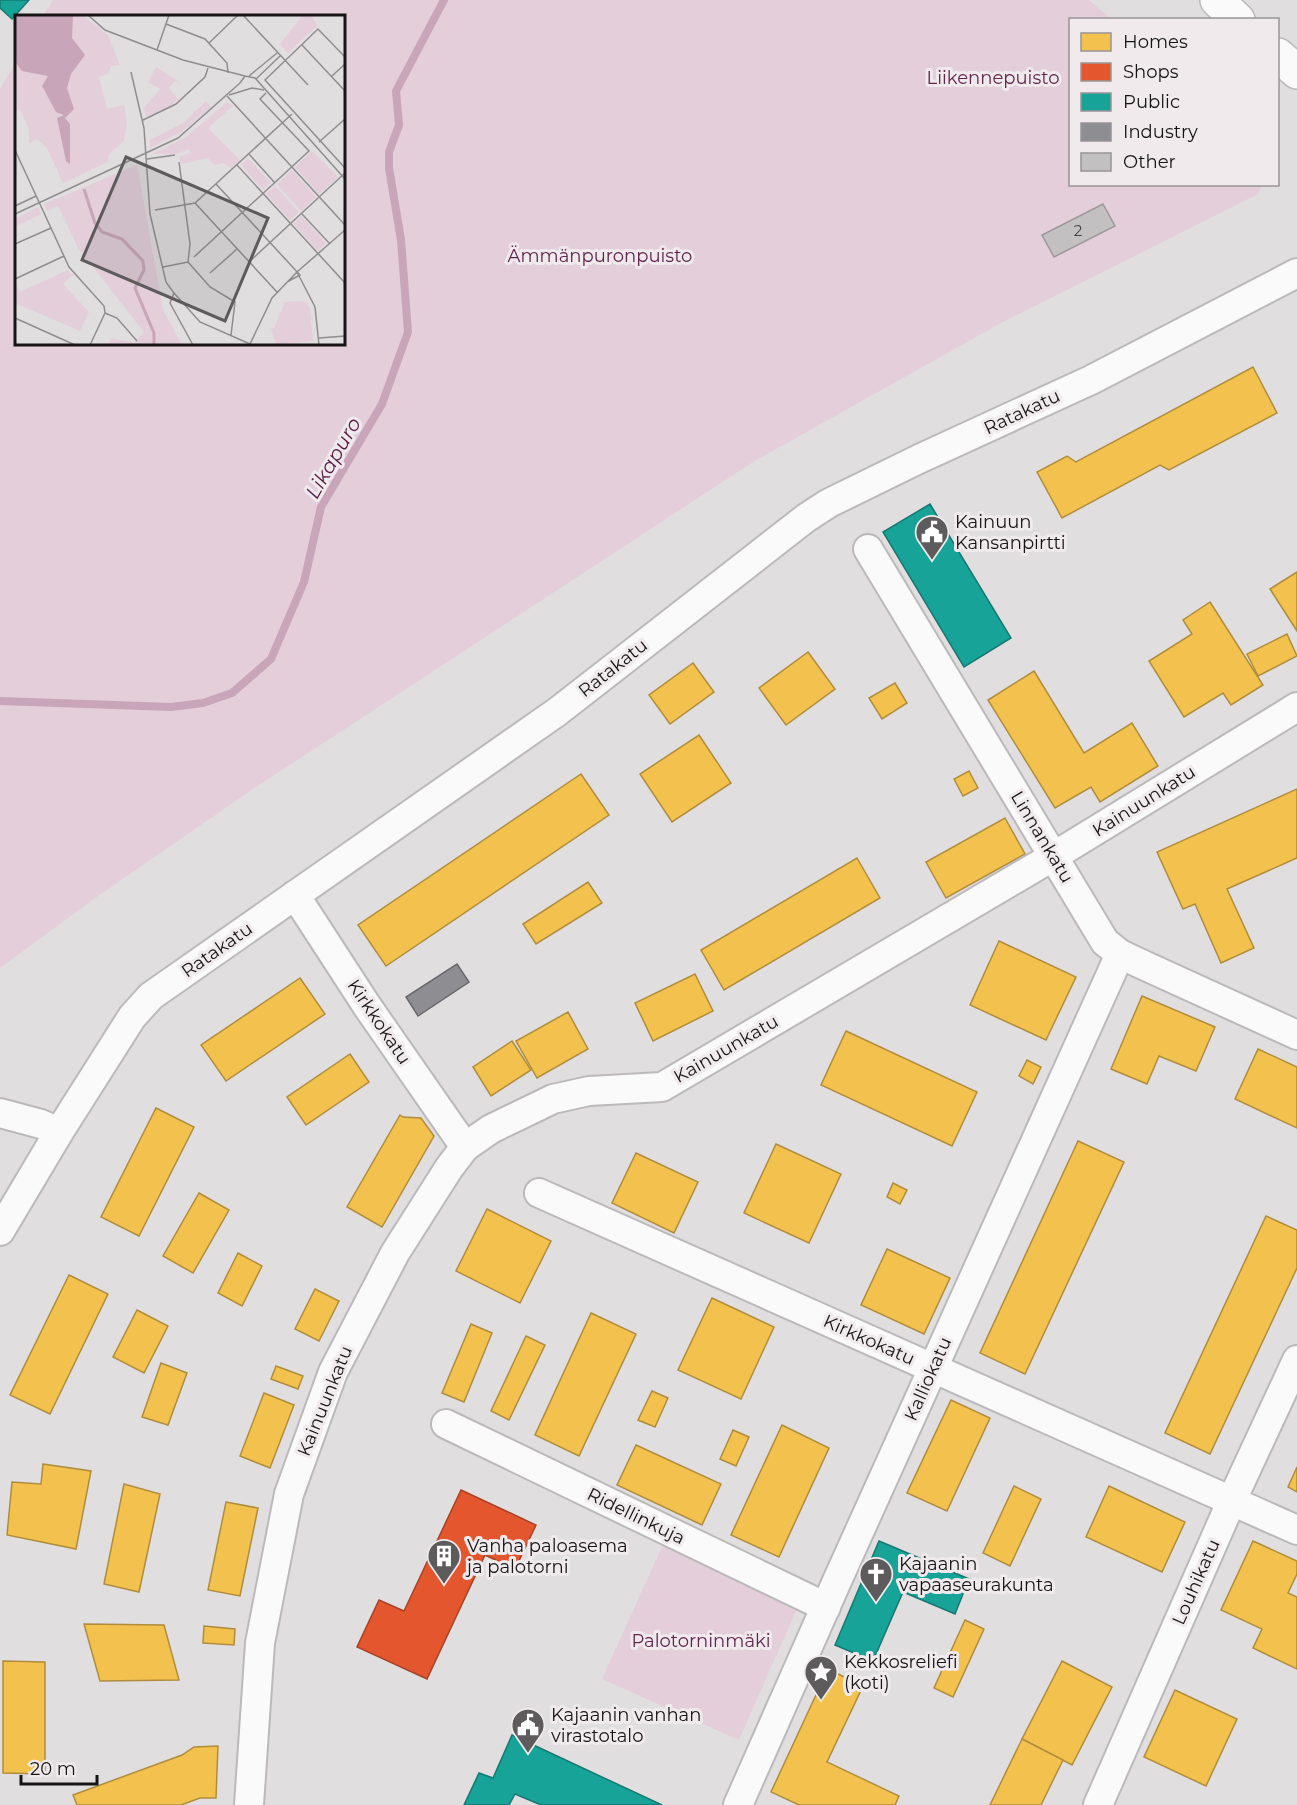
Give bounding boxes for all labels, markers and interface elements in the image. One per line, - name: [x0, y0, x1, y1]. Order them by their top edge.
- inset map: [15, 15, 345, 345]
- legend: [1069, 18, 1279, 186]
- text: Homes: [1123, 31, 1188, 53]
- text: Shops: [1123, 61, 1179, 83]
- park label: Liikennepuisto: [927, 67, 1059, 89]
- text: Public: [1123, 91, 1180, 113]
- text: Industry: [1123, 121, 1198, 143]
- text: Other: [1123, 151, 1176, 173]
- house number: 2: [1074, 221, 1082, 240]
- park label: Ämmänpuronpuisto: [508, 245, 692, 267]
- street label: Ratakatu: [980, 385, 1064, 439]
- water label: Likapuro: [300, 413, 366, 503]
- place label: Kainuun Kansanpirtti: [955, 511, 1066, 554]
- public building icon: Kainuun Kansanpirtti: [914, 514, 950, 561]
- street label: Ratakatu: [574, 634, 652, 702]
- street label: Kainuunkatu: [1088, 761, 1200, 841]
- street label: Linnankatu: [1006, 787, 1078, 887]
- street label: Ratakatu: [177, 918, 257, 982]
- street label: Kirkkokatu: [343, 975, 415, 1069]
- street label: Kainuunkatu: [670, 1010, 782, 1088]
- street label: Kirkkokatu: [820, 1310, 918, 1370]
- street label: Kalliokatu: [900, 1334, 956, 1424]
- street label: Kainuunkatu: [293, 1343, 357, 1459]
- street label: Ridellinkuja: [584, 1483, 688, 1549]
- place label: Vanha paloasema ja palotorni: [465, 1535, 628, 1578]
- street label: Louhikatu: [1167, 1536, 1225, 1628]
- building icon: Vanha paloasema ja palotorni: [426, 1538, 462, 1585]
- place label: Kajaanin vapaaseurakunta: [899, 1553, 1054, 1596]
- church icon: Kajaanin vapaaseurakunta: [858, 1556, 894, 1603]
- park label: Palotorninmäki: [631, 1630, 771, 1652]
- place label: Kekkosreliefi (koti): [844, 1651, 958, 1694]
- place icon: Kekkosreliefi (koti): [803, 1654, 839, 1701]
- place label: Kajaanin vanhan virastotalo: [551, 1704, 701, 1747]
- public building icon: Kajaanin vanhan virastotalo: [510, 1707, 546, 1754]
- scale bar: [21, 1748, 98, 1786]
- text: 20 m: [30, 1758, 76, 1780]

